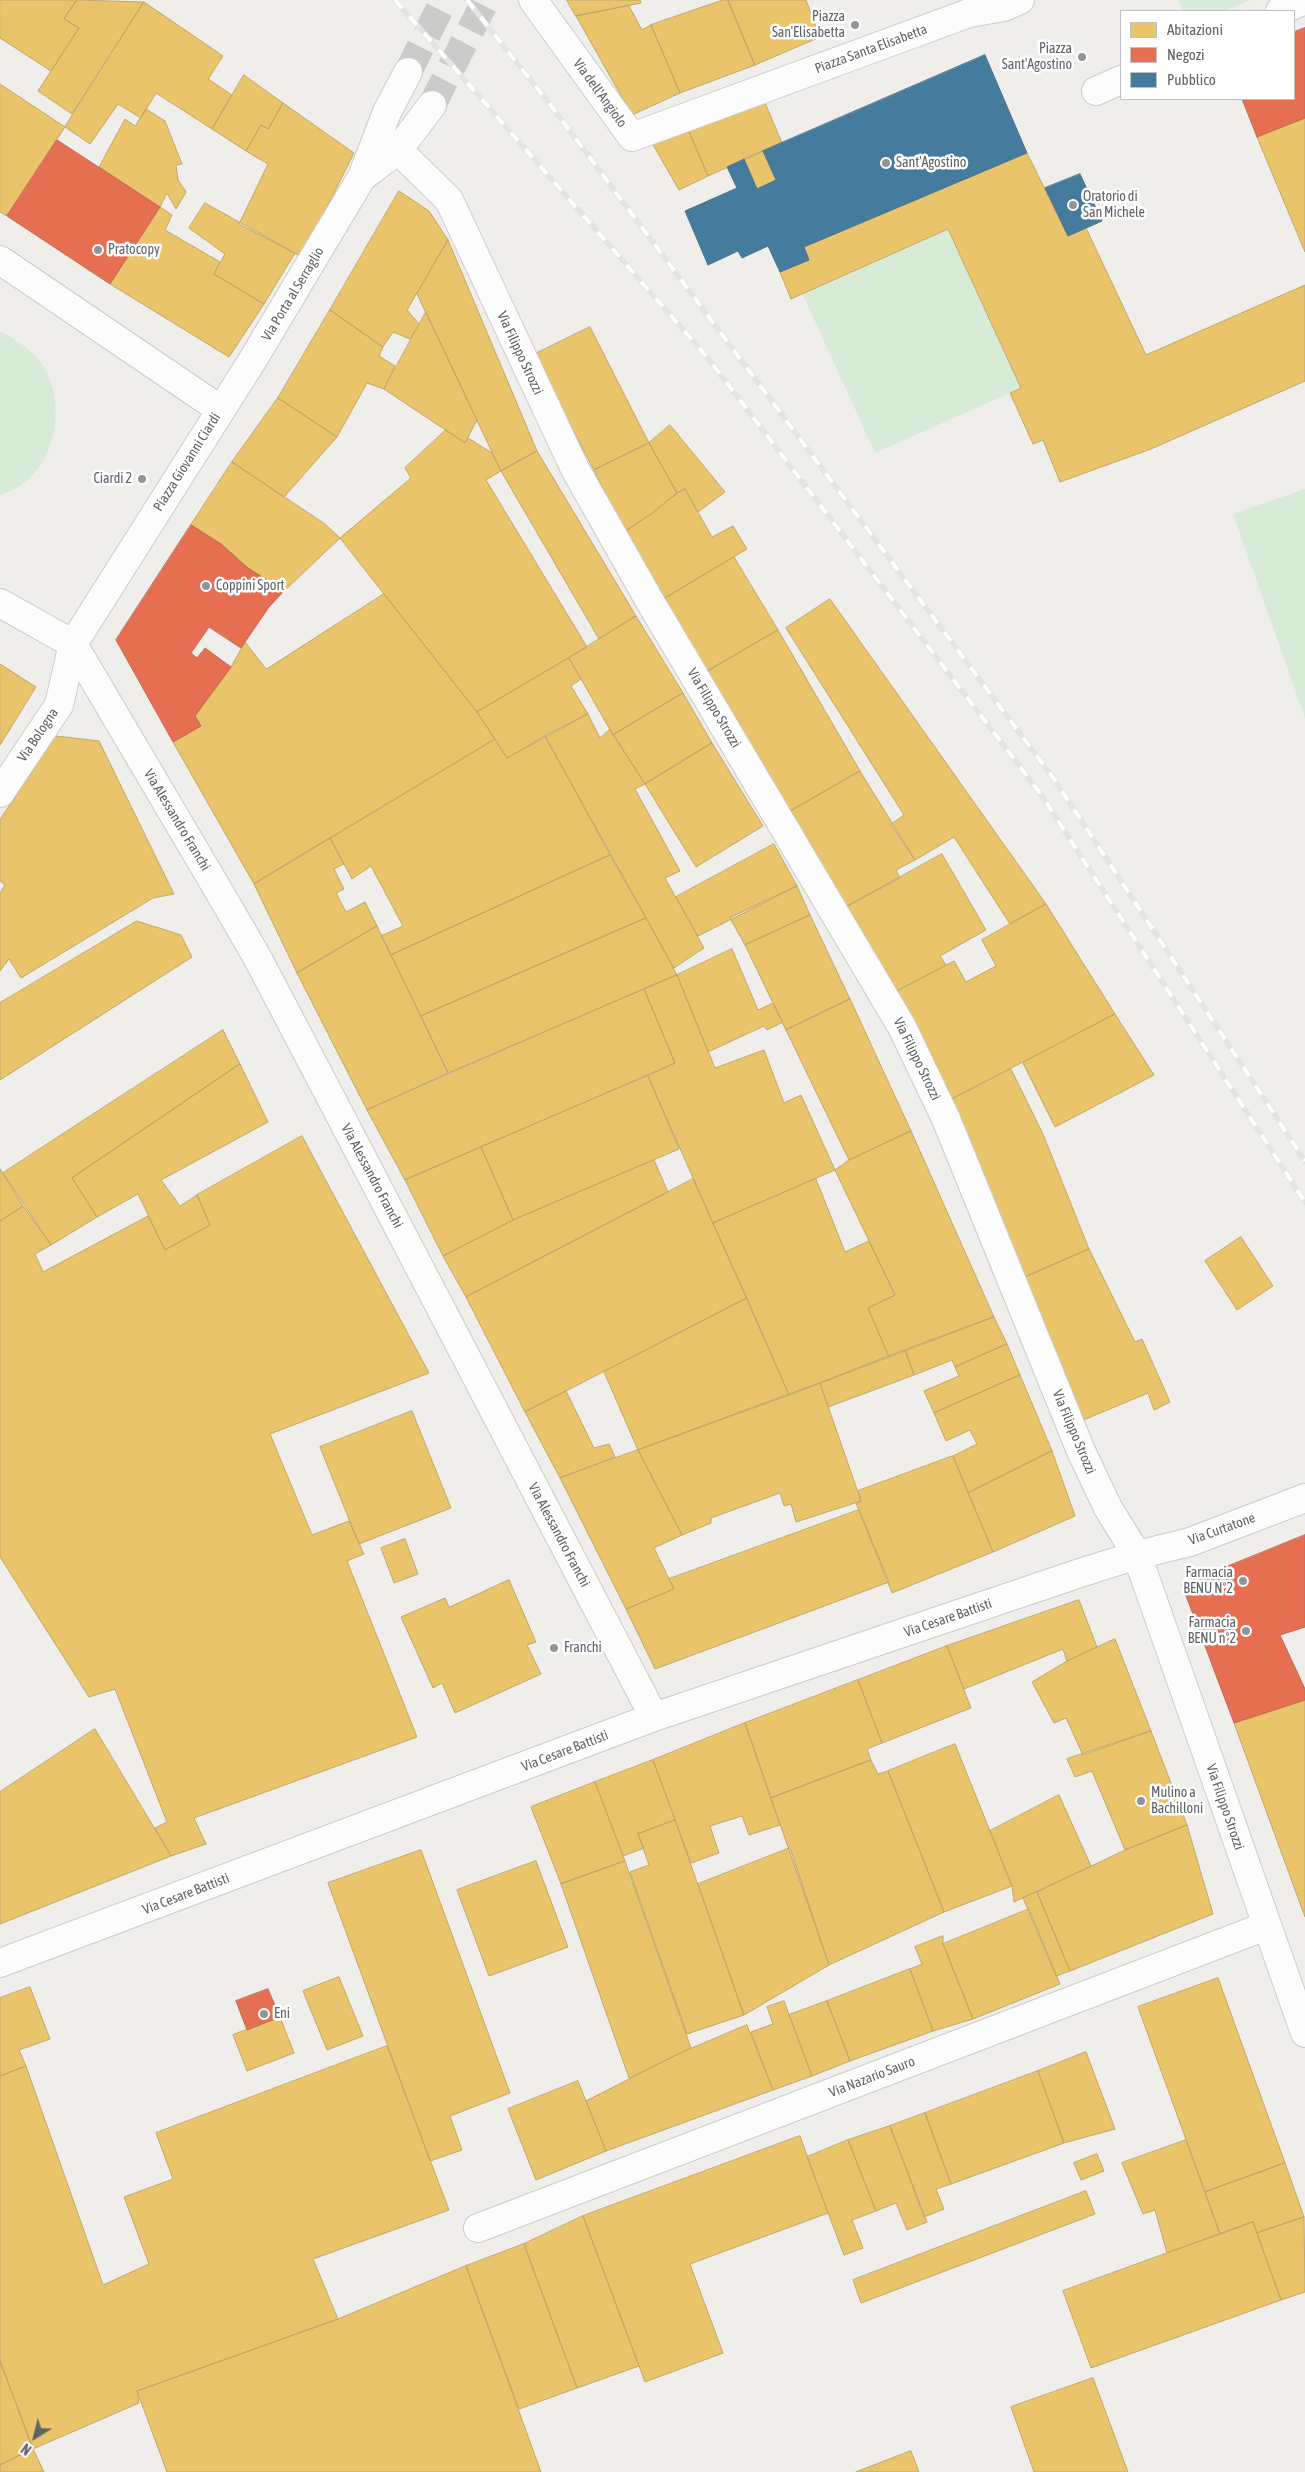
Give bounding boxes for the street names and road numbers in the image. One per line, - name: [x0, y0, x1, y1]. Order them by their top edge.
- street label: Piazza Santa Elisabetta: [813, 21, 929, 77]
- street label: Via dell'Angiolo: [569, 55, 631, 131]
- street label: Via Porta al Serraglio: [258, 244, 328, 344]
- street label: Via Filippo Strozzi: [493, 309, 547, 397]
- street label: Piazza Giovanni Ciardi: [150, 410, 224, 514]
- street label: Via Filippo Strozzi: [684, 665, 744, 751]
- street label: Via Bologna: [14, 705, 62, 765]
- street label: Via Alessandro Franchi: [140, 766, 214, 874]
- street label: Via Filippo Strozzi: [890, 1015, 944, 1103]
- street label: Via Alessandro Franchi: [337, 1121, 407, 1231]
- street label: Via Filippo Strozzi: [1049, 1387, 1099, 1477]
- street label: Via Alessandro Franchi: [524, 1480, 594, 1590]
- street label: Via Curtatone: [1186, 1509, 1258, 1549]
- street label: Via Cesare Battisti: [902, 1595, 994, 1641]
- street label: Via Cesare Battisti: [519, 1727, 611, 1775]
- street label: Via Filippo Strozzi: [1202, 1762, 1248, 1852]
- street label: Via Cesare Battisti: [140, 1870, 232, 1918]
- street label: Via Nazario Sauro: [827, 2053, 917, 2101]

